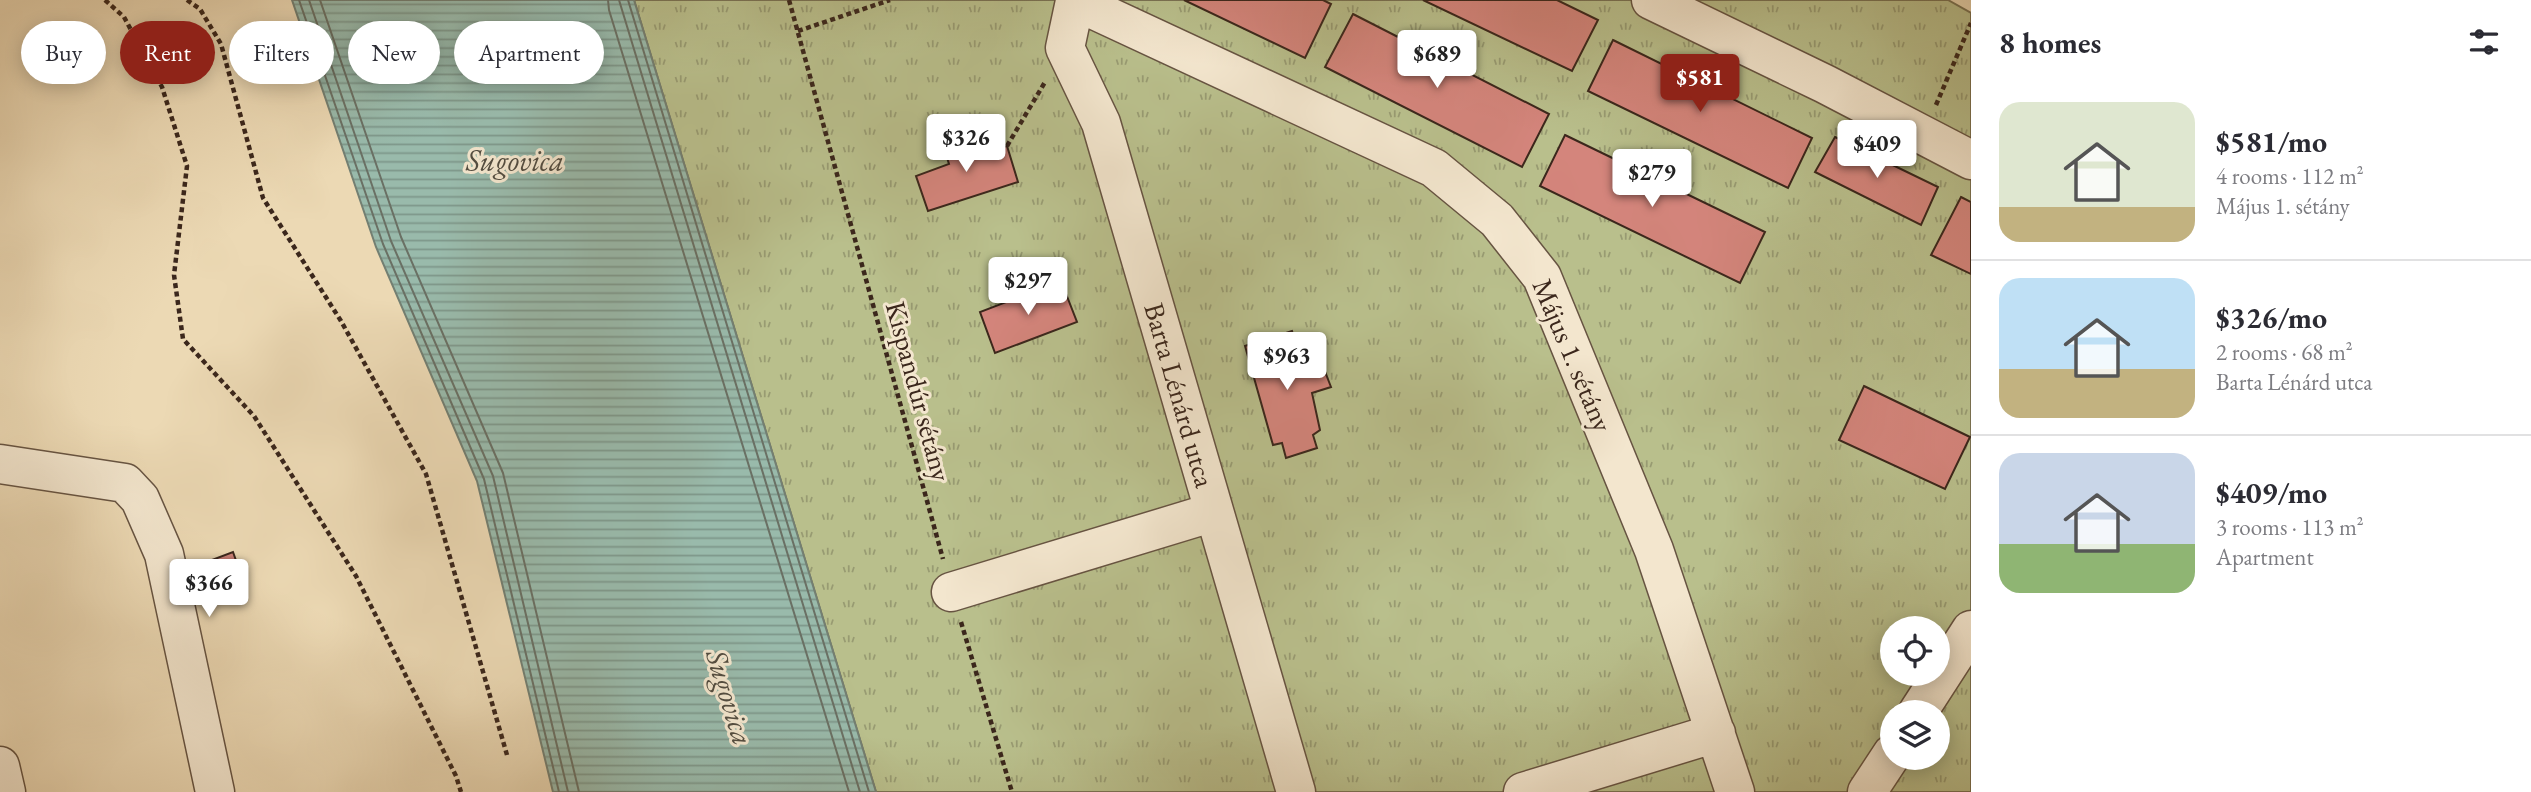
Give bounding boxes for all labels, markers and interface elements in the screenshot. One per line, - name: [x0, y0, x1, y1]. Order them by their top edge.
- chip: Buy: [21, 21, 106, 84]
- chip: Rent: [120, 21, 215, 84]
- chip: Filters: [229, 21, 334, 84]
- chip: New: [348, 21, 440, 84]
- chip: Apartment: [454, 21, 604, 84]
- text: 8 homes: [1999, 23, 2101, 62]
- icon: filters: [2465, 23, 2503, 61]
- pin: $689: [1396, 31, 1478, 90]
- text: $689: [1413, 38, 1461, 68]
- pin: $581: [1659, 54, 1741, 114]
- text: $581: [1676, 62, 1724, 92]
- pin: $326: [925, 114, 1007, 174]
- pin: $409: [1836, 120, 1918, 180]
- text: $326: [942, 122, 990, 152]
- text: $581/mo: [2216, 122, 2327, 161]
- text: $409: [1853, 128, 1901, 158]
- icon: home: [2055, 130, 2139, 214]
- water label: Sugovica: [465, 141, 564, 180]
- pin: $279: [1611, 150, 1693, 209]
- text: $279: [1628, 157, 1676, 187]
- text: 4 rooms · 112 m²: [2216, 161, 2364, 191]
- text: Május 1. sétány: [2216, 191, 2350, 221]
- pin: $297: [987, 258, 1069, 317]
- text: $297: [1004, 265, 1052, 295]
- street label: Május 1. sétány: [1525, 273, 1622, 438]
- street label: Kispandúr sétány: [878, 297, 960, 486]
- street label: Barta Lénárd utca: [1136, 298, 1224, 492]
- text: $326/mo: [2216, 298, 2327, 337]
- icon: home: [2055, 306, 2139, 390]
- pin: $963: [1246, 332, 1328, 392]
- text: 2 rooms · 68 m²: [2216, 337, 2353, 367]
- text: $963: [1263, 340, 1311, 370]
- text: Barta Lénárd utca: [2216, 367, 2373, 397]
- text: $409/mo: [2216, 473, 2327, 512]
- icon: home: [2055, 481, 2139, 565]
- text: 3 rooms · 113 m²: [2216, 512, 2364, 542]
- text: Apartment: [2216, 542, 2314, 572]
- pin: $366: [168, 560, 250, 619]
- text: $366: [185, 567, 233, 597]
- map controls: [1880, 616, 1950, 770]
- button: locate: [1880, 616, 1950, 686]
- water label: Sugovica: [697, 644, 763, 749]
- button: layers: [1880, 700, 1950, 770]

